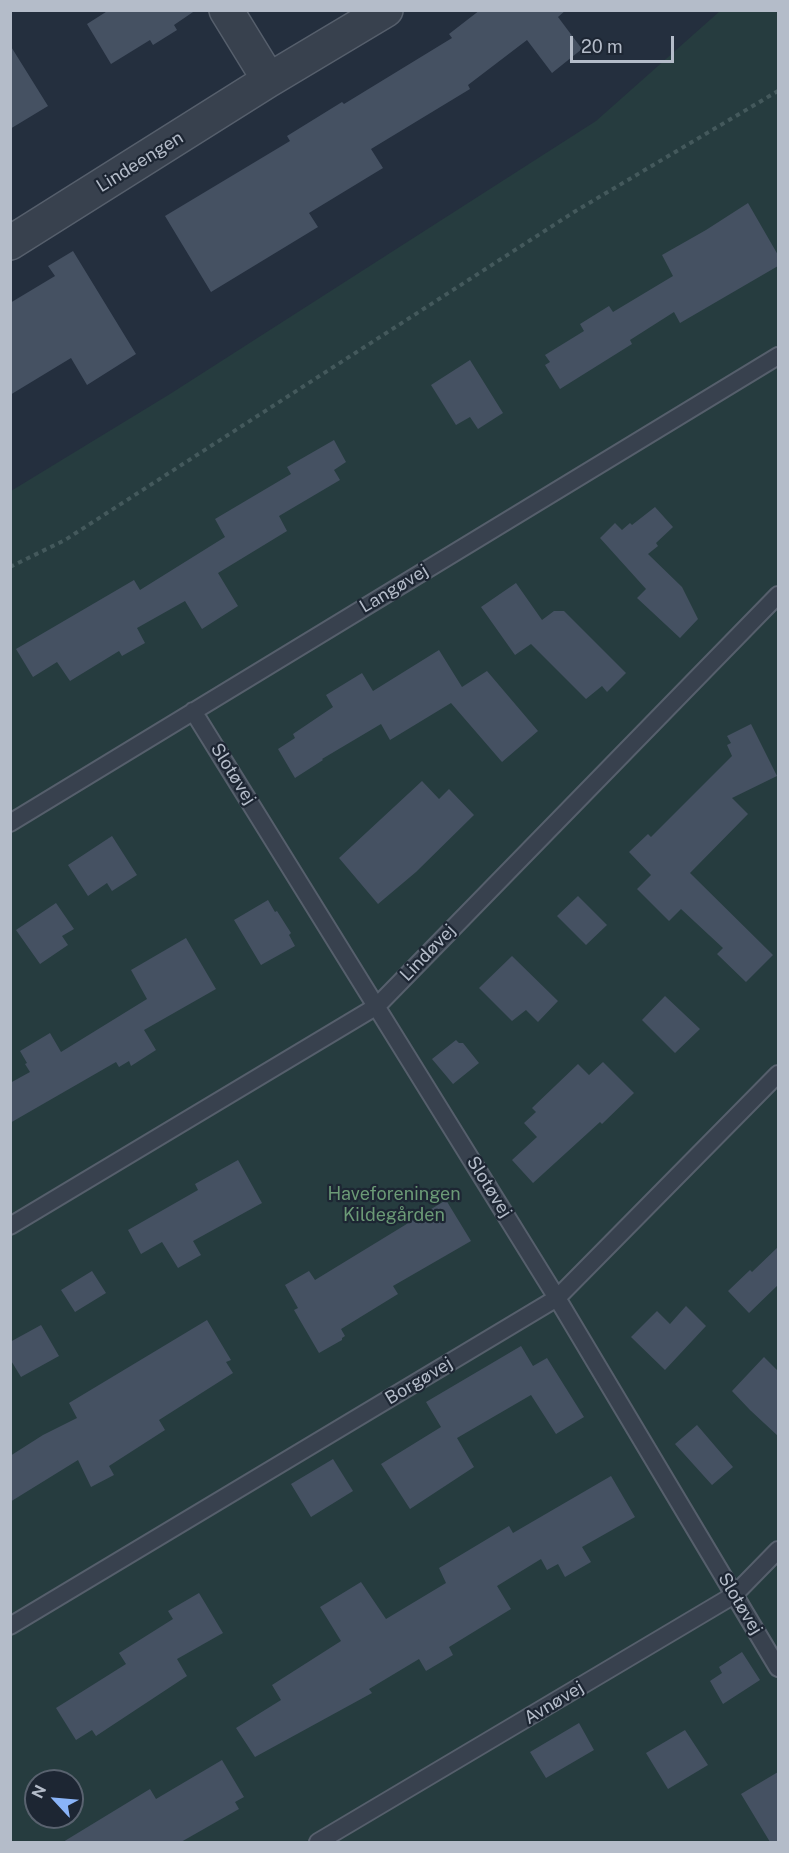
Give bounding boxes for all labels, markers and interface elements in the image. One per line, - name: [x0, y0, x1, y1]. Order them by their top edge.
- scale bar: [573, 24, 676, 62]
- text: 20 m: [581, 36, 623, 57]
- street label: Lindeengen: [93, 127, 187, 197]
- street label: Langøvej: [356, 560, 432, 618]
- street label: Slotøvej: [206, 739, 260, 809]
- street label: Lindøvej: [396, 920, 460, 986]
- street label: Slotøvej: [462, 1152, 516, 1222]
- park label: Haveforeningen Kildegården: [327, 1183, 461, 1226]
- street label: Borgøvej: [381, 1353, 457, 1409]
- street label: Slotøvej: [713, 1569, 767, 1639]
- street label: Avnøvej: [520, 1677, 588, 1729]
- north arrow: [24, 1769, 84, 1829]
- text: N: [28, 1782, 50, 1802]

